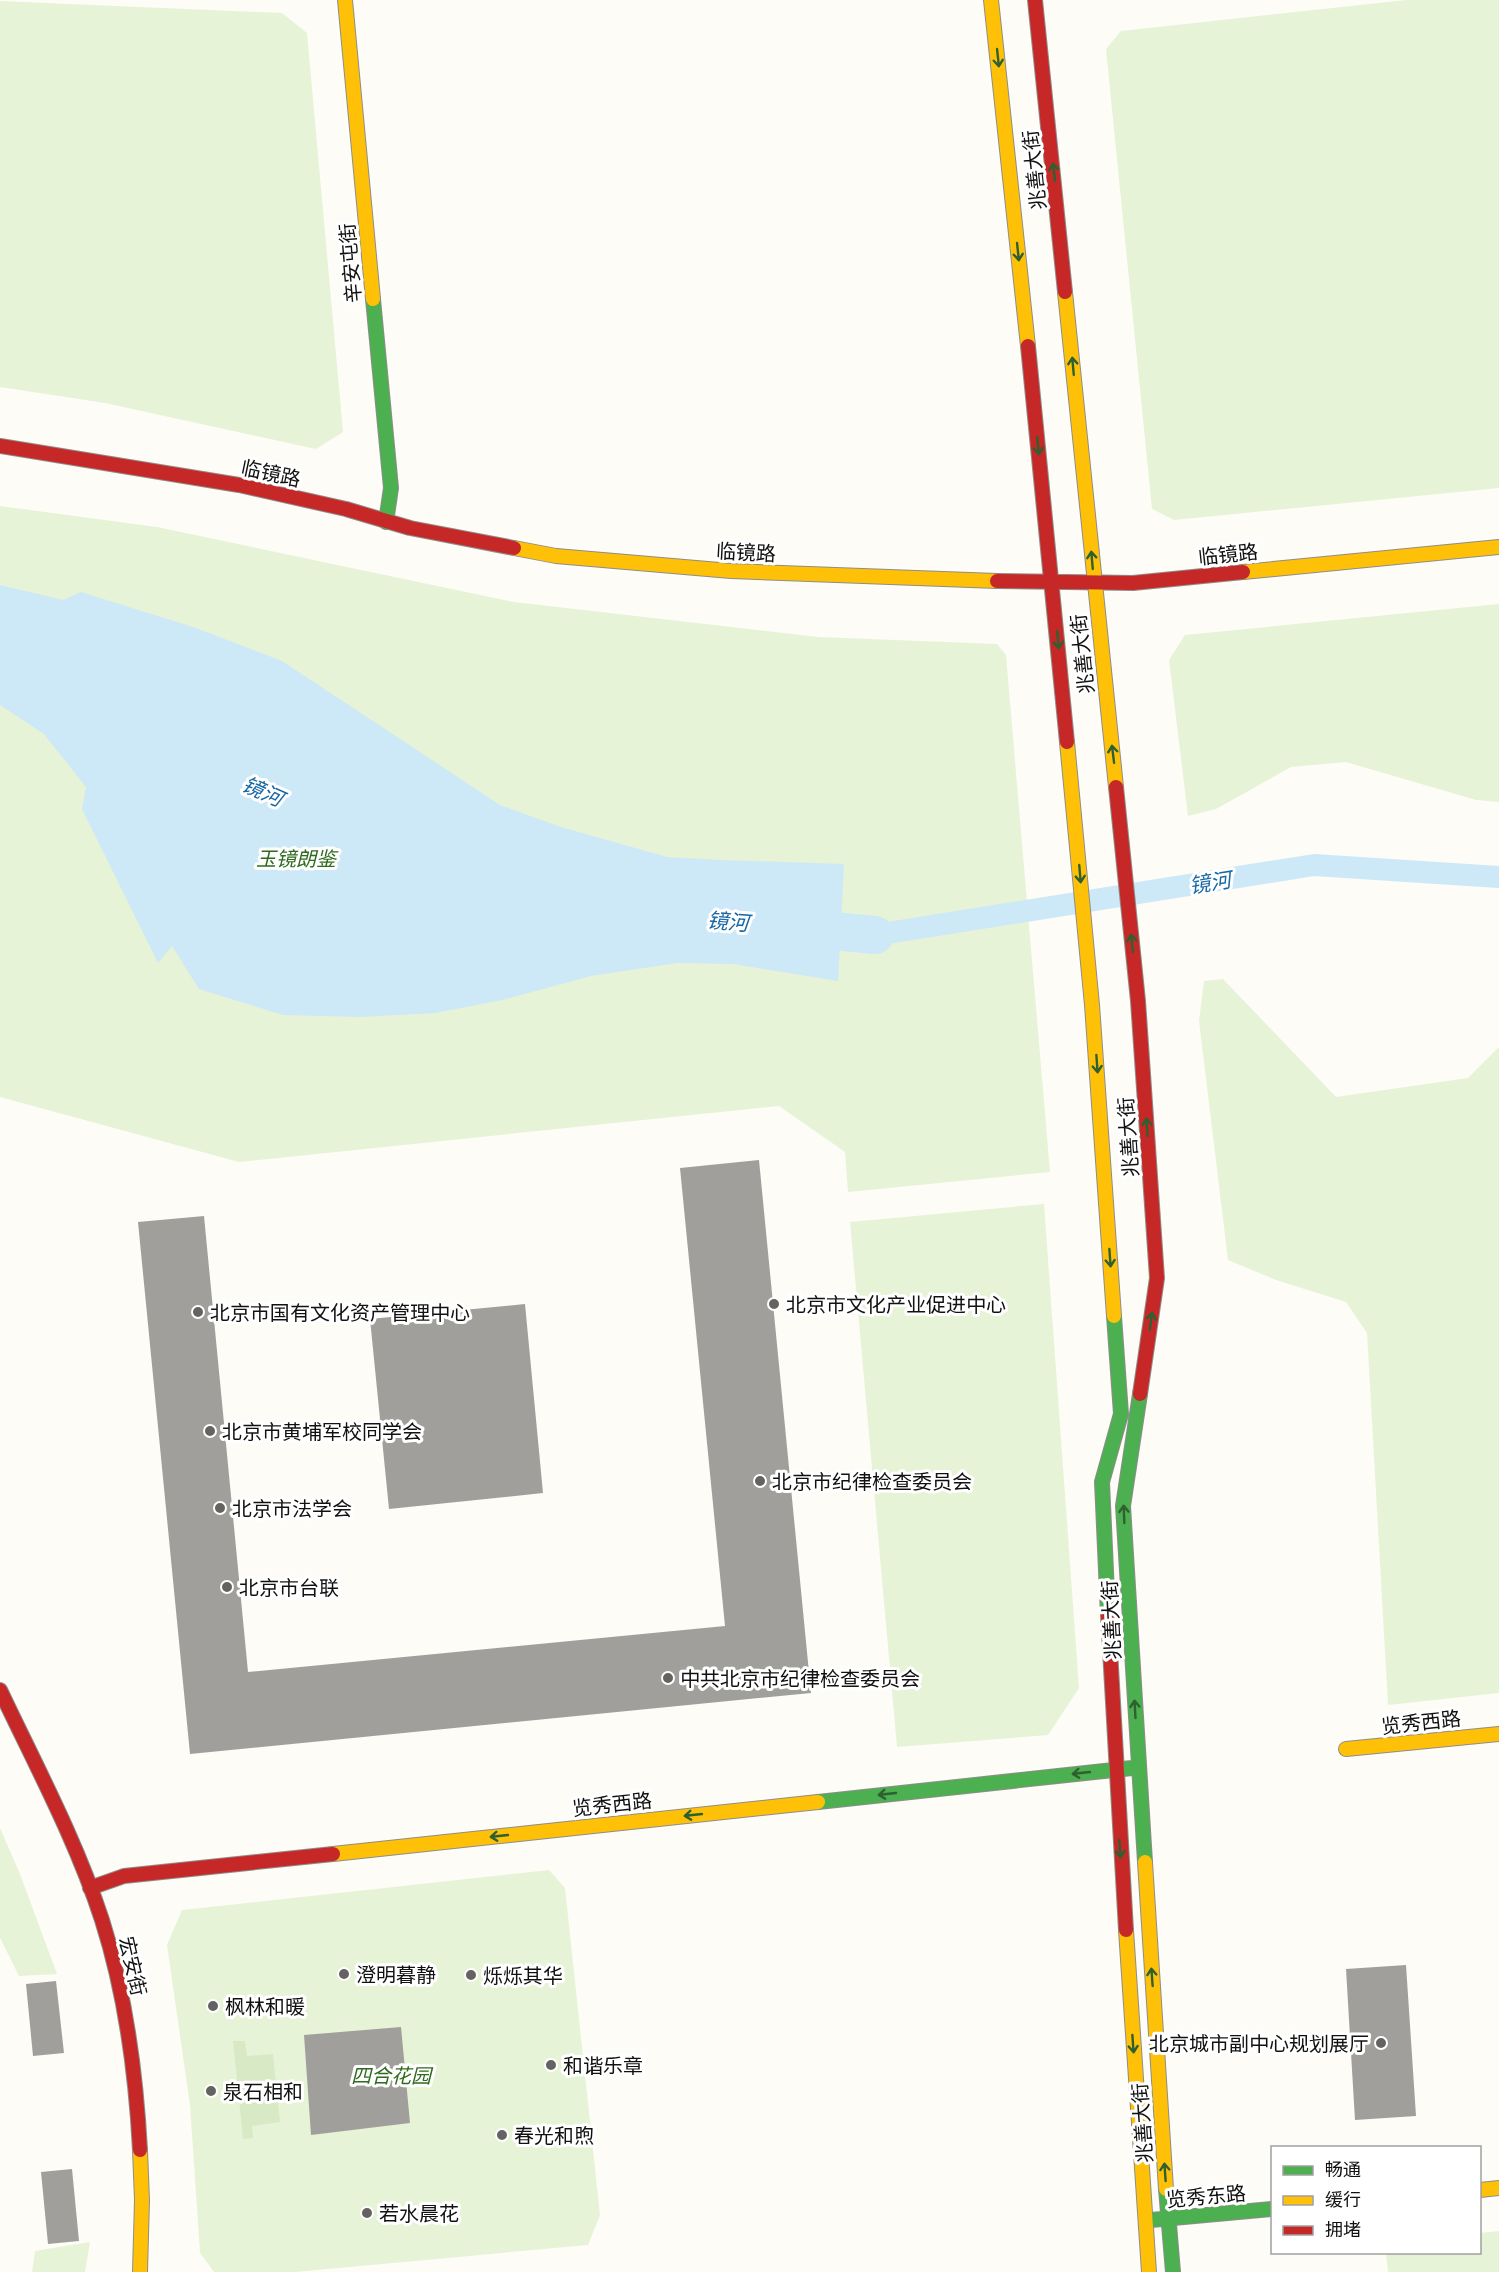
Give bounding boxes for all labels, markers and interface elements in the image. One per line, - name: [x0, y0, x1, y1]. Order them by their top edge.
- one-way arrow: [993, 48, 1004, 68]
- street label: 兆善大街: [1016, 129, 1052, 211]
- one-way arrow: [1048, 162, 1059, 182]
- street label: 辛安屯街: [333, 222, 367, 304]
- one-way arrow: [1013, 242, 1024, 262]
- one-way arrow: [1067, 356, 1078, 376]
- one-way arrow: [1033, 436, 1044, 455]
- street label: 临镜路: [239, 454, 303, 492]
- street label: 临镜路: [715, 537, 777, 567]
- street label: 临镜路: [1197, 537, 1259, 571]
- one-way arrow: [1086, 550, 1097, 570]
- street label: 兆善大街: [1064, 613, 1100, 695]
- one-way arrow: [1053, 630, 1064, 650]
- one-way arrow: [1107, 744, 1118, 764]
- water label: 镜河: [238, 770, 292, 814]
- park label: 玉镜朗鉴: [256, 845, 339, 872]
- one-way arrow: [1075, 864, 1086, 884]
- water label: 镜河: [1187, 864, 1237, 899]
- water label: 镜河: [706, 905, 754, 937]
- one-way arrow: [1126, 934, 1137, 953]
- one-way arrow: [1091, 1053, 1102, 1073]
- street label: 兆善大街: [1112, 1096, 1144, 1178]
- one-way arrow: [1141, 1118, 1152, 1138]
- one-way arrow: [1105, 1248, 1116, 1268]
- place label: 北京市文化产业促进中心: [786, 1291, 1006, 1318]
- marker: 北京市文化产业促进中心: [767, 1297, 781, 1311]
- place label: 北京市国有文化资产管理中心: [210, 1299, 470, 1326]
- marker: 北京市国有文化资产管理中心: [191, 1305, 205, 1319]
- one-way arrow: [1145, 1312, 1156, 1332]
- place label: 北京市黄埔军校同学会: [222, 1418, 422, 1445]
- marker: 北京市黄埔军校同学会: [203, 1424, 217, 1438]
- place label: 北京市纪律检查委员会: [772, 1468, 972, 1495]
- marker: 北京市纪律检查委员会: [753, 1474, 767, 1488]
- place label: 北京市法学会: [232, 1495, 352, 1522]
- marker: 北京市法学会: [213, 1501, 227, 1515]
- one-way arrow: [1118, 1505, 1130, 1525]
- place label: 北京市台联: [239, 1574, 339, 1601]
- street label: 兆善大街: [1095, 1579, 1127, 1661]
- marker: 北京市台联: [220, 1580, 234, 1594]
- place label: 中共北京市纪律检查委员会: [680, 1665, 920, 1692]
- marker: 中共北京市纪律检查委员会: [661, 1671, 675, 1685]
- one-way arrow: [1130, 1699, 1141, 1719]
- street label: 览秀西路: [1380, 1704, 1462, 1740]
- one-way arrow: [1071, 1768, 1091, 1779]
- street label: 览秀西路: [571, 1786, 653, 1822]
- one-way arrow: [877, 1789, 897, 1800]
- one-way arrow: [683, 1810, 703, 1821]
- one-way arrow: [489, 1830, 509, 1841]
- one-way arrow: [1115, 1839, 1126, 1859]
- street label: 宏安街: [113, 1934, 153, 1998]
- place label: 澄明暮静: [356, 1961, 436, 1988]
- place label: 烁烁其华: [483, 1962, 563, 1989]
- marker: 澄明暮静: [337, 1967, 351, 1981]
- marker: 烁烁其华: [464, 1968, 478, 1982]
- one-way arrow: [1147, 1968, 1158, 1988]
- place label: 枫林和暖: [225, 1993, 305, 2020]
- marker: 枫林和暖: [206, 1999, 220, 2013]
- place label: 北京城市副中心规划展厅: [1149, 2030, 1369, 2057]
- one-way arrow: [1127, 2033, 1138, 2053]
- marker: 北京城市副中心规划展厅: [1374, 2036, 1388, 2050]
- place label: 和谐乐章: [563, 2052, 643, 2079]
- marker: 和谐乐章: [544, 2058, 558, 2072]
- park label: 四合花园: [351, 2062, 434, 2089]
- place label: 泉石相和: [223, 2078, 303, 2105]
- street label: 兆善大街: [1126, 2082, 1158, 2164]
- marker: 泉石相和: [204, 2084, 218, 2098]
- place label: 春光和煦: [514, 2122, 594, 2149]
- marker: 春光和煦: [495, 2128, 509, 2142]
- legend: [1271, 2146, 1481, 2254]
- text: 畅通: [1325, 2158, 1361, 2181]
- one-way arrow: [1159, 2162, 1170, 2182]
- street label: 览秀东路: [1165, 2179, 1247, 2213]
- text: 缓行: [1325, 2188, 1361, 2211]
- place label: 若水晨花: [379, 2200, 459, 2227]
- marker: 若水晨花: [360, 2206, 374, 2220]
- text: 拥堵: [1325, 2218, 1361, 2241]

